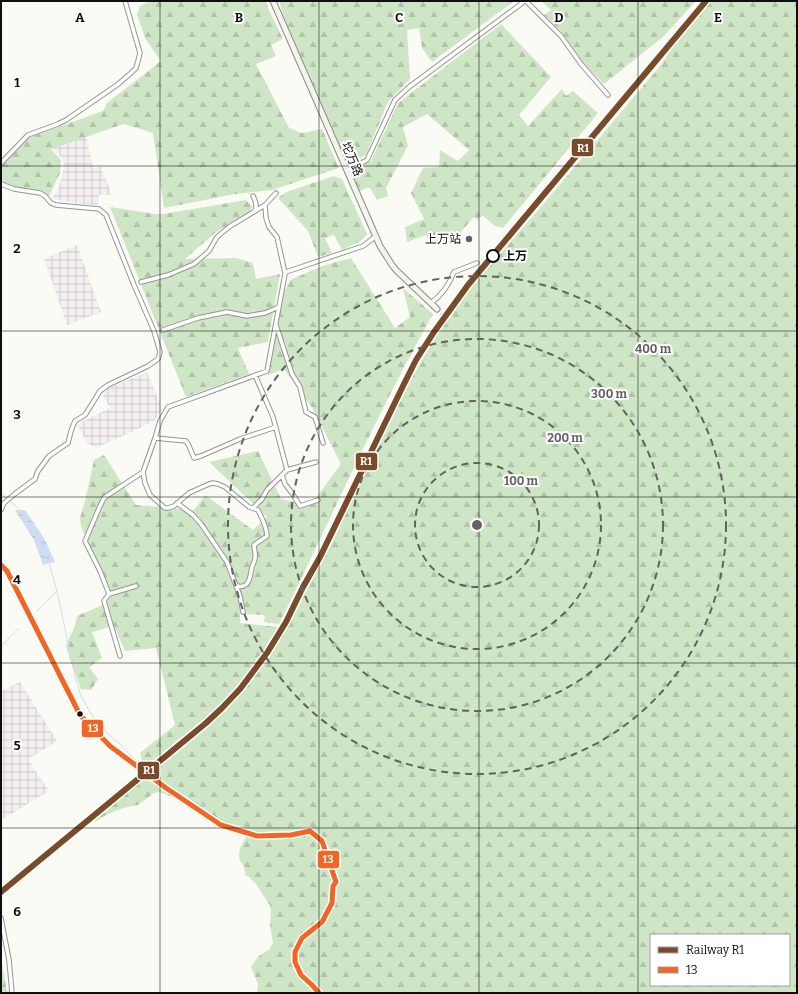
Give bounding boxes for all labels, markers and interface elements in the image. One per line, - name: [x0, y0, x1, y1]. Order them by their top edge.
- text: A: [75, 10, 85, 25]
- text: B: [235, 10, 243, 25]
- text: C: [395, 10, 403, 25]
- text: D: [554, 10, 564, 25]
- text: E: [714, 10, 722, 25]
- text: 1: [14, 75, 20, 90]
- line badge: R1: [571, 138, 594, 157]
- street label: 坨万路: [339, 140, 365, 178]
- text: R1: [577, 142, 589, 155]
- place label: 上万站: [425, 232, 461, 246]
- marker: 上万站: [464, 234, 474, 244]
- text: 2: [13, 241, 21, 256]
- marker: 上万: [486, 249, 500, 263]
- place label: 上万: [503, 249, 527, 263]
- text: 400 m: [635, 342, 672, 356]
- text: 300 m: [591, 387, 627, 401]
- text: 3: [13, 407, 21, 422]
- text: 200 m: [547, 431, 583, 445]
- line badge: R1: [355, 452, 378, 471]
- text: R1: [360, 455, 372, 468]
- text: 100 m: [504, 474, 539, 488]
- centre of rings: [470, 518, 484, 532]
- text: 4: [13, 572, 21, 587]
- unlabelled marker: [75, 709, 85, 719]
- line badge: 13: [81, 719, 104, 738]
- text: 13: [87, 722, 99, 735]
- text: 5: [13, 738, 21, 753]
- line badge: R1: [137, 761, 160, 780]
- text: R1: [143, 764, 155, 777]
- line badge: 13: [317, 850, 340, 869]
- text: 13: [322, 853, 334, 866]
- text: 6: [13, 904, 21, 919]
- legend: [650, 934, 790, 986]
- text: Railway R1: [686, 943, 744, 957]
- text: 13: [686, 963, 698, 977]

